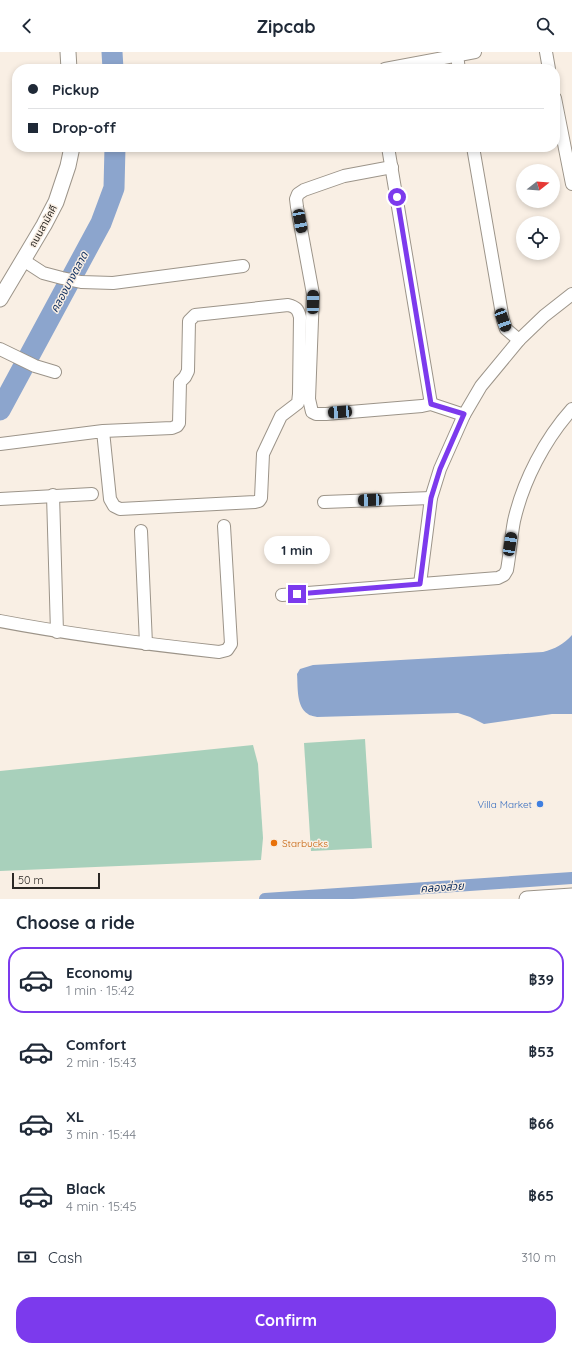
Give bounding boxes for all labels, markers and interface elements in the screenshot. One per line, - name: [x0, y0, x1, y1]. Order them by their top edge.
- icon: back: [16, 15, 38, 37]
- text: Zipcab: [256, 15, 316, 38]
- icon: search: [534, 15, 556, 37]
- text: Pickup: [52, 80, 99, 99]
- text: Drop-off: [52, 118, 116, 137]
- north arrow: [516, 164, 560, 208]
- map controls: [516, 164, 560, 260]
- route start: [388, 188, 406, 206]
- street label: ถนนสามัคคี: [26, 203, 60, 249]
- car: [292, 208, 308, 234]
- button: locate: [516, 216, 560, 260]
- water label: คลองบางตลาด: [47, 248, 91, 315]
- car: [307, 290, 319, 314]
- car: [493, 307, 513, 333]
- car: [328, 405, 352, 419]
- car: [358, 494, 382, 506]
- car: [502, 531, 518, 557]
- callout: 1 min: [264, 536, 330, 564]
- text: 1 min: [281, 542, 313, 558]
- route end: [288, 585, 306, 603]
- place label: Villa Market: [477, 798, 533, 811]
- marker: Villa Market: [535, 799, 545, 809]
- place label: Starbucks: [282, 837, 328, 850]
- marker: Starbucks: [269, 838, 279, 848]
- scale bar: [12, 871, 100, 890]
- text: 50 m: [18, 873, 44, 887]
- water label: คลองส่วย: [420, 878, 466, 896]
- text: Choose a ride: [16, 911, 135, 934]
- icon: car: [18, 962, 54, 998]
- text: Economy: [66, 963, 133, 982]
- text: ฿39: [529, 970, 554, 989]
- text: 1 min · 15:42: [66, 982, 135, 998]
- icon: car: [18, 1034, 54, 1070]
- text: Comfort: [66, 1035, 127, 1054]
- text: ฿53: [529, 1042, 554, 1061]
- text: 2 min · 15:43: [66, 1054, 137, 1070]
- icon: car: [18, 1106, 54, 1142]
- text: XL: [66, 1107, 84, 1126]
- text: ฿66: [529, 1114, 554, 1133]
- text: 3 min · 15:44: [66, 1126, 136, 1142]
- icon: car: [18, 1178, 54, 1214]
- text: Black: [66, 1179, 106, 1198]
- text: ฿65: [528, 1186, 554, 1205]
- text: 4 min · 15:45: [66, 1198, 137, 1214]
- icon: cash: [16, 1246, 38, 1268]
- text: Cash: [48, 1248, 82, 1267]
- text: 310 m: [521, 1249, 556, 1265]
- button: Confirm: [16, 1297, 556, 1343]

